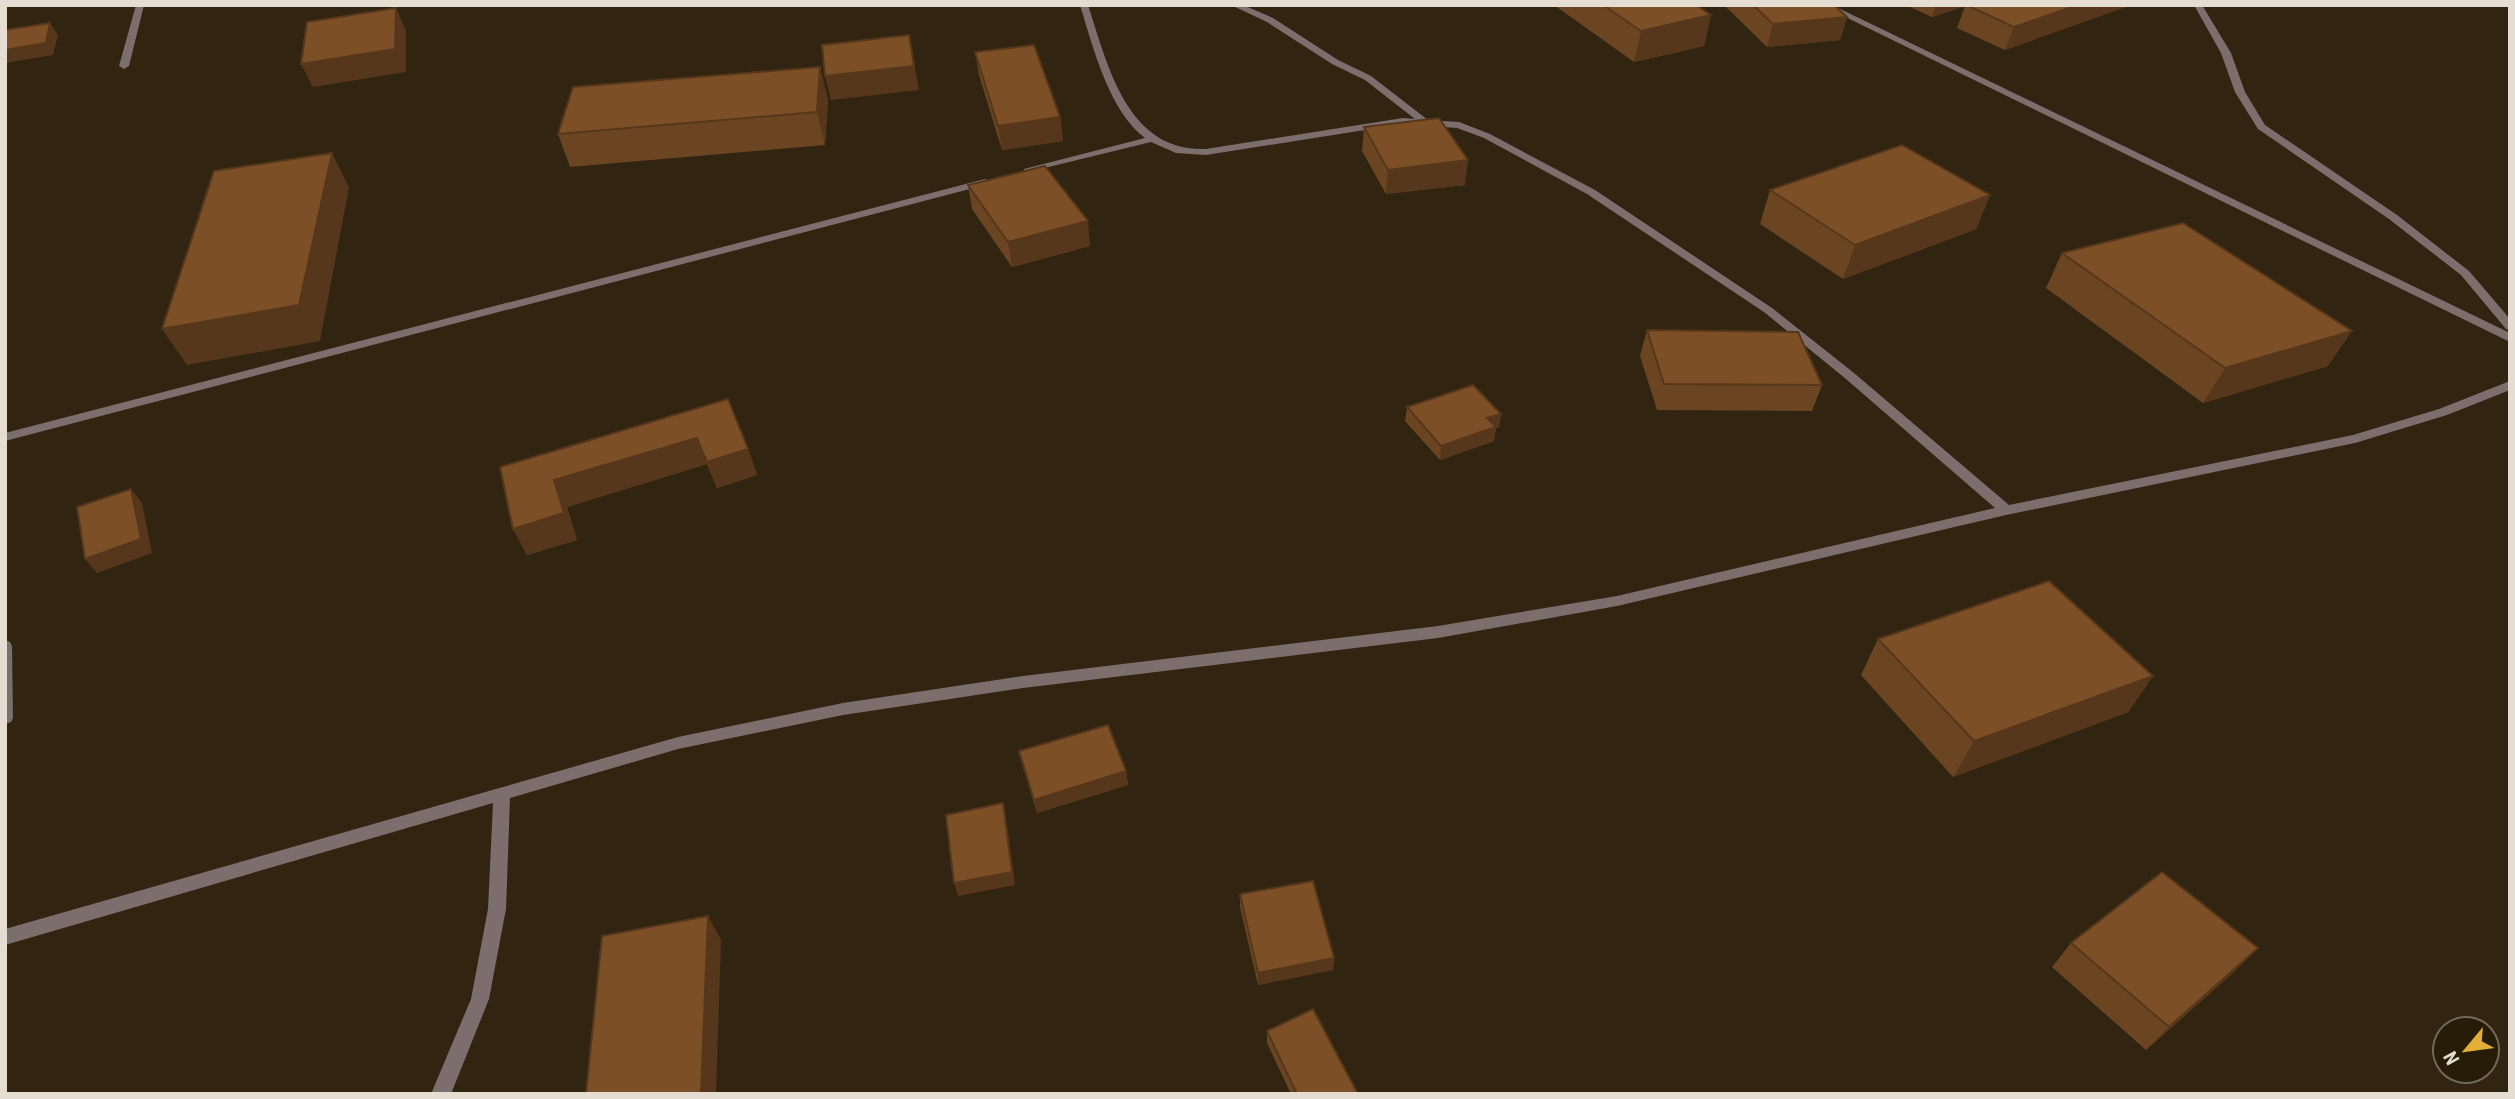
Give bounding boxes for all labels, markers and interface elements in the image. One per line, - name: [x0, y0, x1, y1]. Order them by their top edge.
- north arrow: [2431, 1015, 2501, 1085]
- text: N: [2439, 1047, 2464, 1069]

